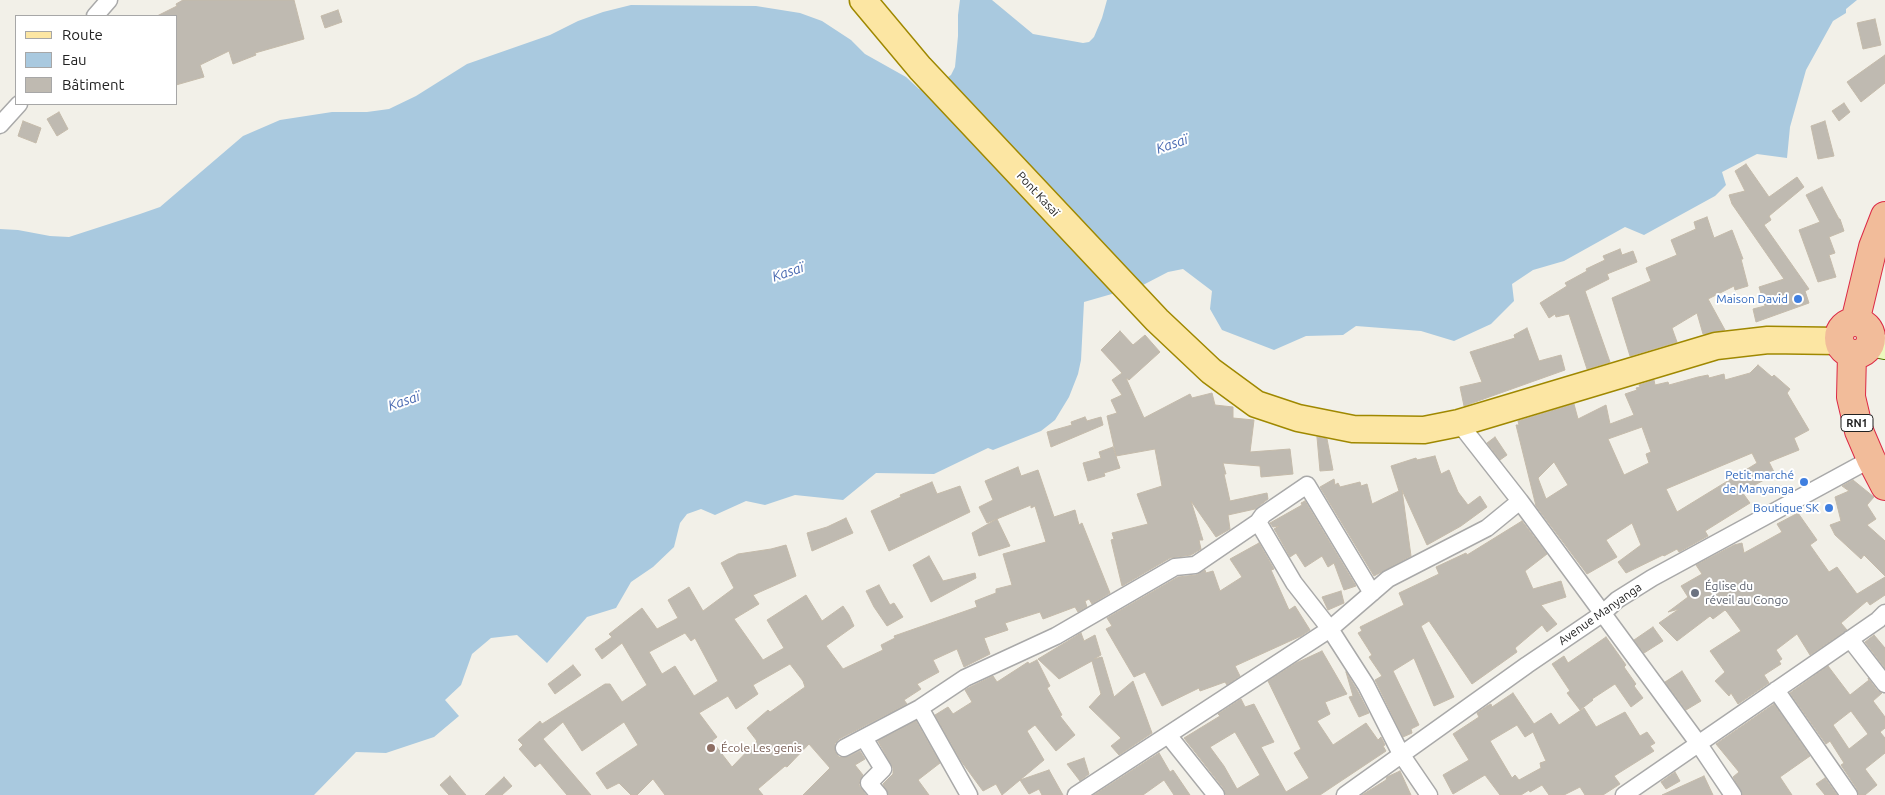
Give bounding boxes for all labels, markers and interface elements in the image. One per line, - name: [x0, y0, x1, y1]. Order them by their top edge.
- legend: [15, 15, 178, 105]
- text: Route: [62, 26, 103, 43]
- text: Eau: [62, 51, 87, 68]
- text: Bâtiment: [62, 76, 124, 93]
- water label: Kasaï: [1154, 131, 1190, 157]
- street label: Pont Kasaï: [1014, 169, 1062, 219]
- water label: Kasaï: [770, 259, 806, 285]
- place label: Maison David: [1716, 292, 1788, 306]
- marker: Maison David: [1792, 293, 1804, 305]
- water label: Kasaï: [386, 388, 422, 414]
- road number: RN1: [1841, 414, 1873, 432]
- place label: Petit marché de Manyanga: [1722, 468, 1794, 496]
- marker: Petit marché de Manyanga: [1798, 476, 1810, 488]
- place label: Boutique SK: [1753, 501, 1819, 515]
- marker: Boutique SK: [1823, 502, 1835, 514]
- place label: Église du réveil au Congo: [1705, 579, 1788, 607]
- street label: Avenue Manyanga: [1556, 580, 1644, 648]
- marker: Église du réveil au Congo: [1689, 587, 1701, 599]
- place label: École Les genis: [721, 741, 802, 755]
- marker: École Les genis: [705, 742, 717, 754]

